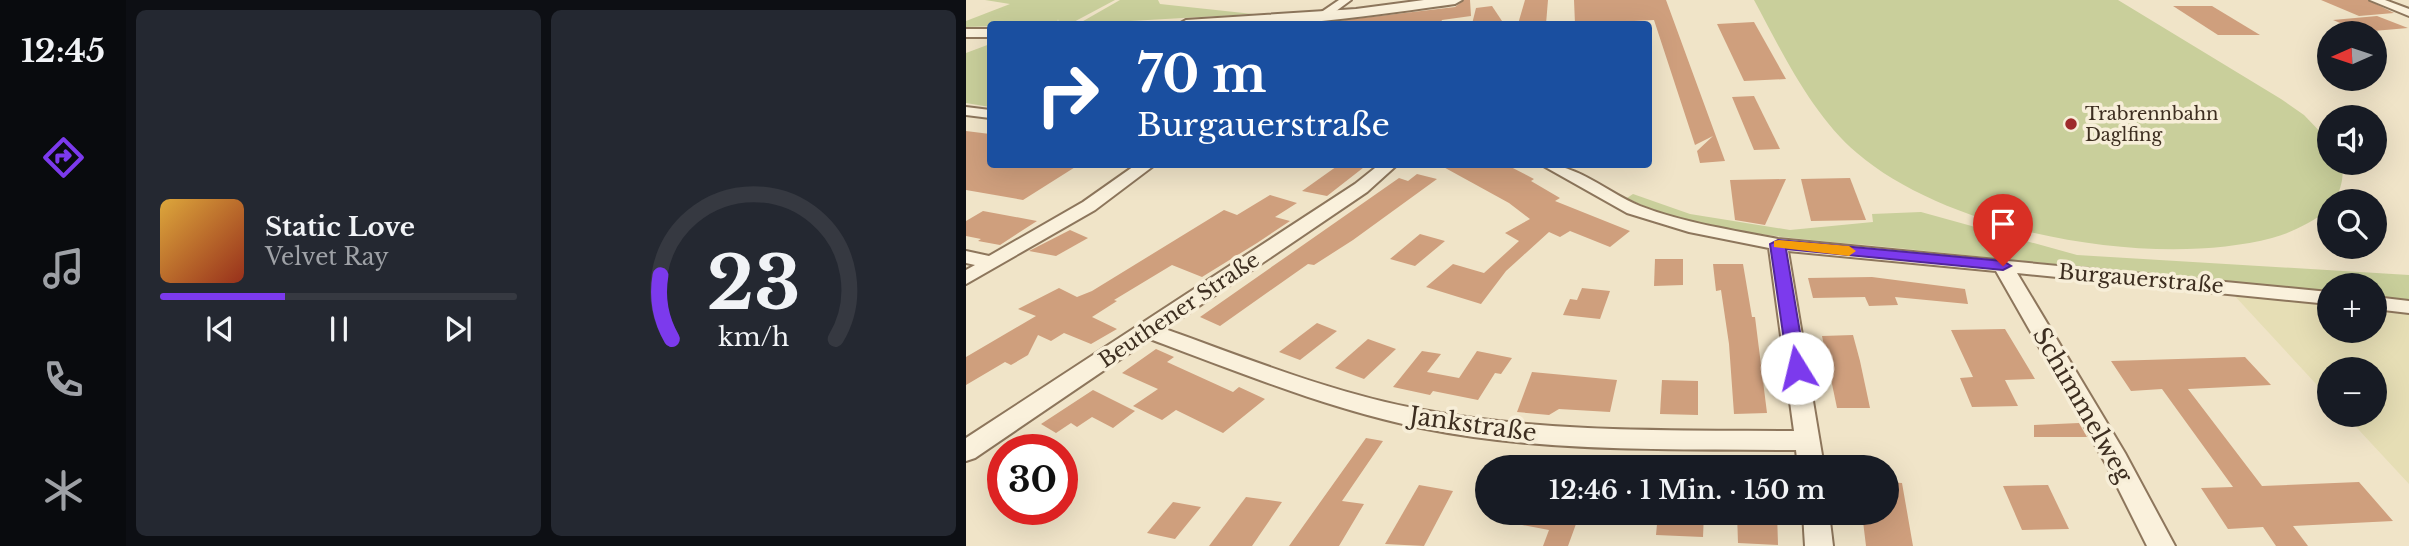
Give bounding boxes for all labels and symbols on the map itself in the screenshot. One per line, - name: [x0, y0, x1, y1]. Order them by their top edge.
- north arrow: [2317, 21, 2387, 91]
- place label: Trabrennbahn Daglfing: [2085, 103, 2219, 146]
- marker: Trabrennbahn Daglfing: [2063, 116, 2079, 132]
- pin: [1973, 194, 2033, 266]
- street label: Beuthener Straße: [1094, 247, 1264, 373]
- street label: Burgauerstraße: [2057, 259, 2225, 299]
- street label: Schimmelweg: [2027, 322, 2139, 488]
- position arrow: [1760, 331, 1834, 405]
- street label: Jankstraße: [1405, 400, 1538, 447]
- speed limit sign: 30: [987, 434, 1078, 525]

